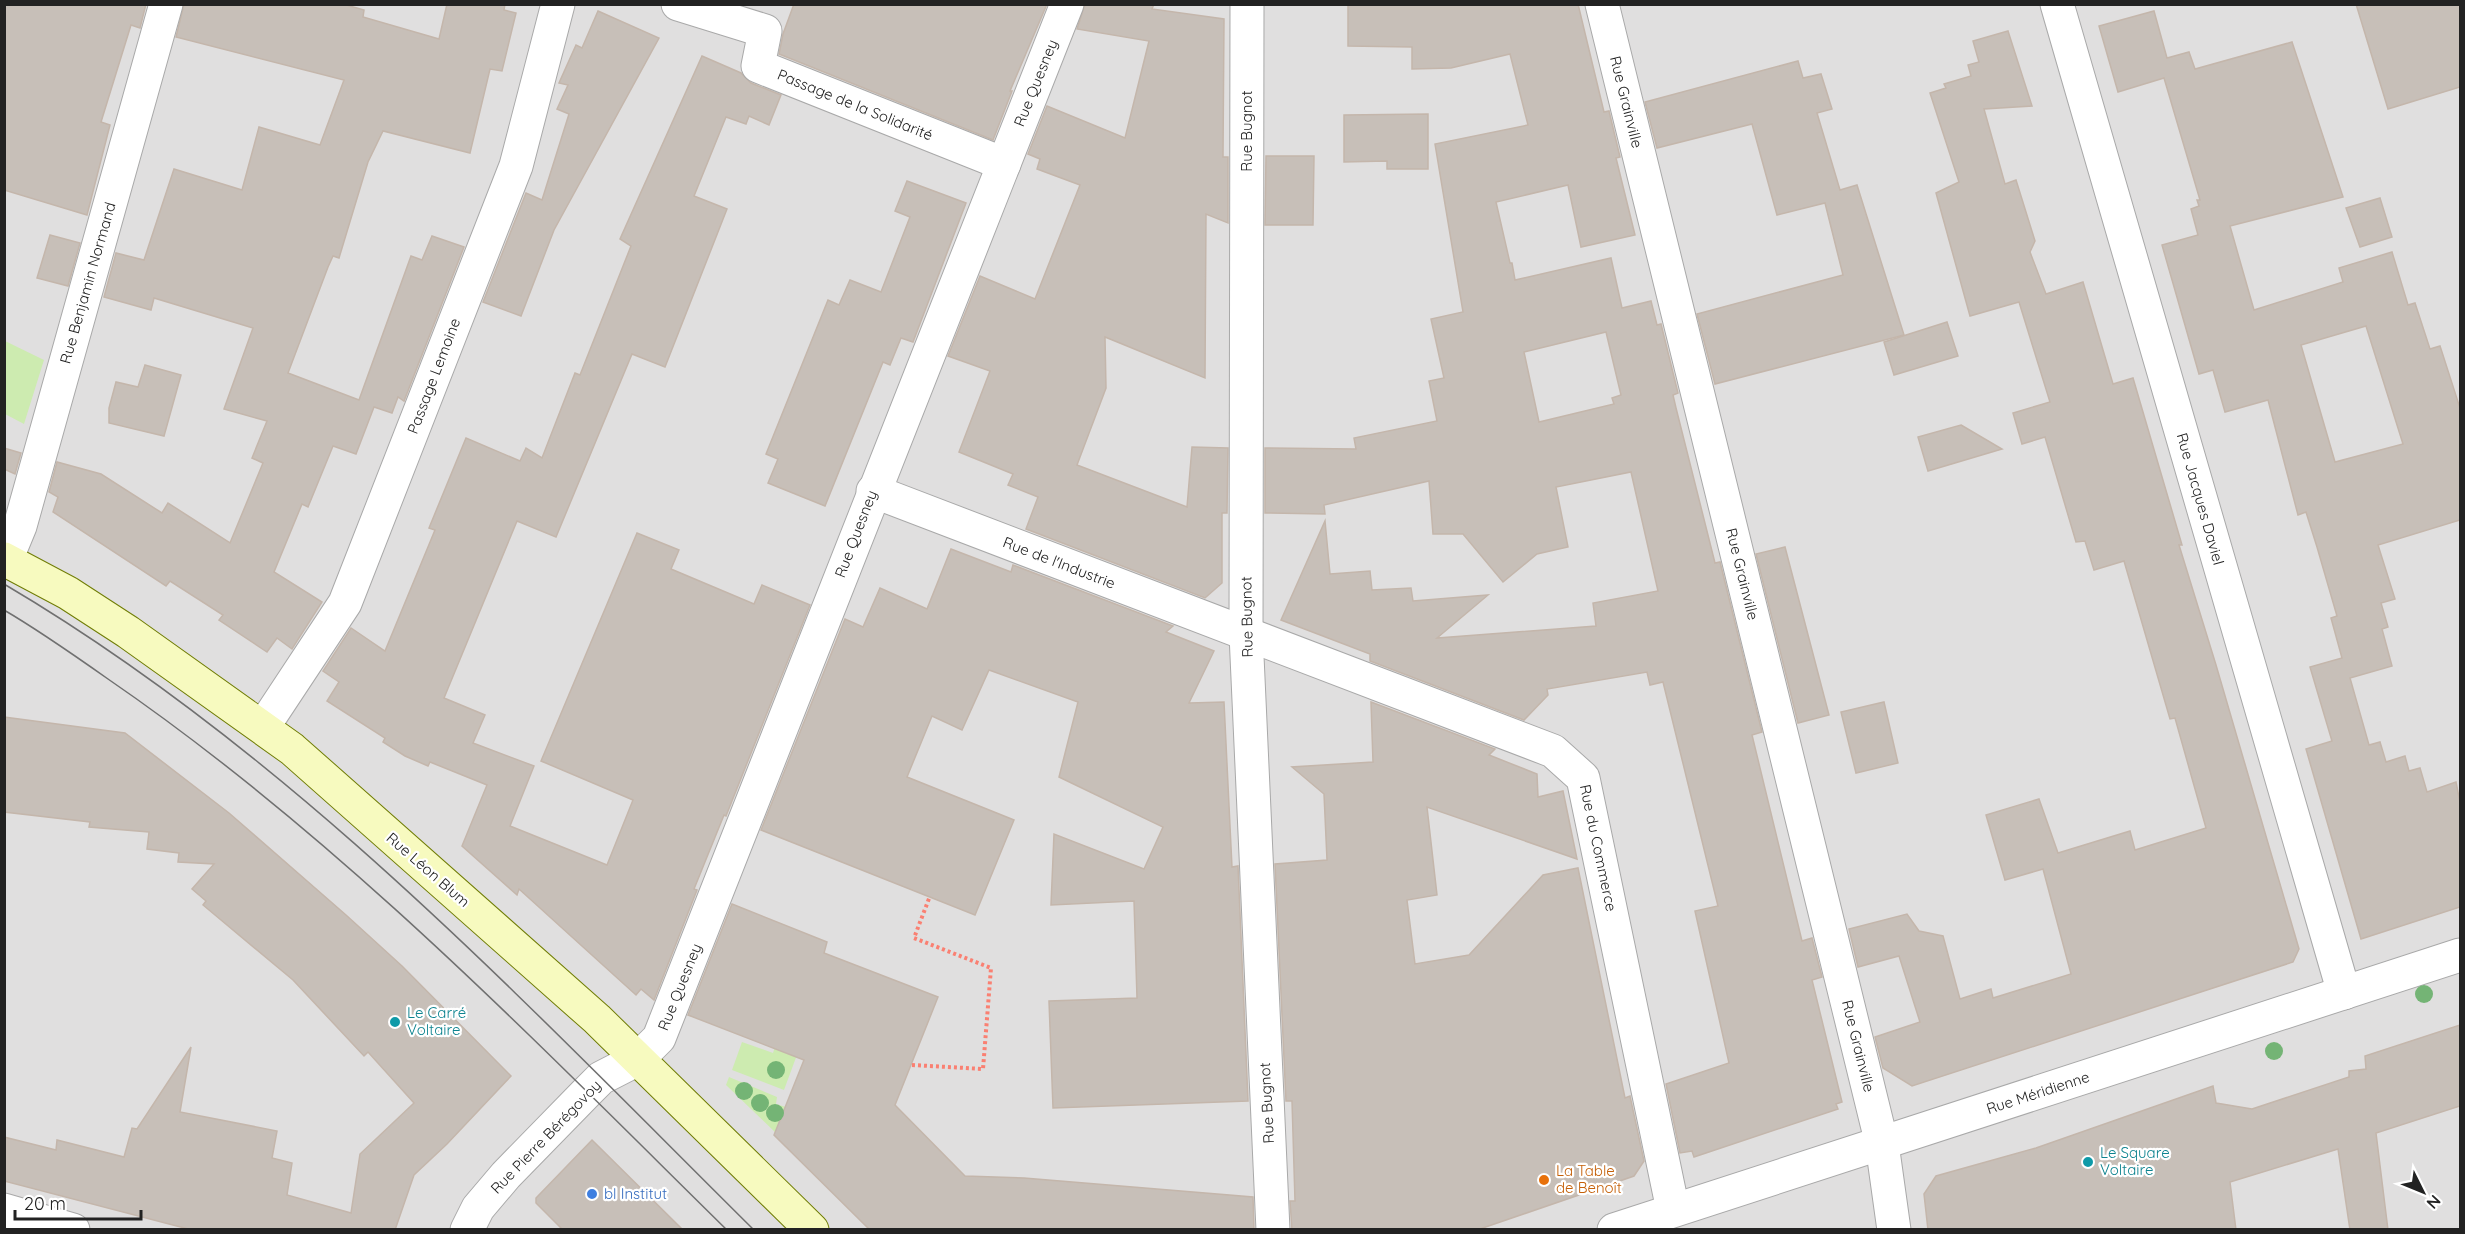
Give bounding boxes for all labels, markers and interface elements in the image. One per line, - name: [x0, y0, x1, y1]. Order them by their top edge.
- street label: Rue Quesney: [1009, 36, 1062, 129]
- street label: Rue Grainville: [1606, 54, 1647, 150]
- street label: Passage de la Solidarité: [775, 65, 936, 144]
- street label: Rue Bugnot: [1237, 90, 1256, 172]
- street label: Rue Benjamin Normand: [55, 200, 120, 366]
- street label: Passage Lemoine: [403, 315, 464, 436]
- street label: Rue Jacques Daviel: [2173, 431, 2228, 567]
- street label: Rue Quesney: [830, 487, 881, 580]
- street label: Rue Grainville: [1722, 526, 1763, 622]
- street label: Rue de l'Industrie: [1000, 532, 1118, 593]
- street label: Rue Bugnot: [1236, 576, 1257, 658]
- street label: Rue du Commerce: [1576, 783, 1621, 913]
- street label: Rue Léon Blum: [383, 828, 474, 911]
- street label: Rue Quesney: [653, 940, 706, 1033]
- street label: Rue Grainville: [1838, 998, 1879, 1094]
- place label: Le Carré Voltaire: [407, 1003, 466, 1039]
- marker: Le Carré Voltaire: [388, 1015, 402, 1029]
- street label: Rue Bugnot: [1255, 1062, 1278, 1144]
- street label: Rue Méridienne: [1984, 1067, 2092, 1118]
- street label: Rue Pierre Bérégovoy: [486, 1076, 605, 1198]
- place label: Le Square Voltaire: [2100, 1143, 2170, 1179]
- marker: Le Square Voltaire: [2081, 1155, 2095, 1169]
- place label: La Table de Benoît: [1556, 1161, 1622, 1197]
- north arrow: [2393, 1162, 2453, 1222]
- marker: La Table de Benoît: [1537, 1173, 1551, 1187]
- scale bar: [15, 1183, 141, 1221]
- place label: bl Institut: [604, 1184, 667, 1203]
- marker: bl Institut: [585, 1187, 599, 1201]
- text: N: [2423, 1191, 2445, 1213]
- text: 20 m: [24, 1192, 66, 1215]

